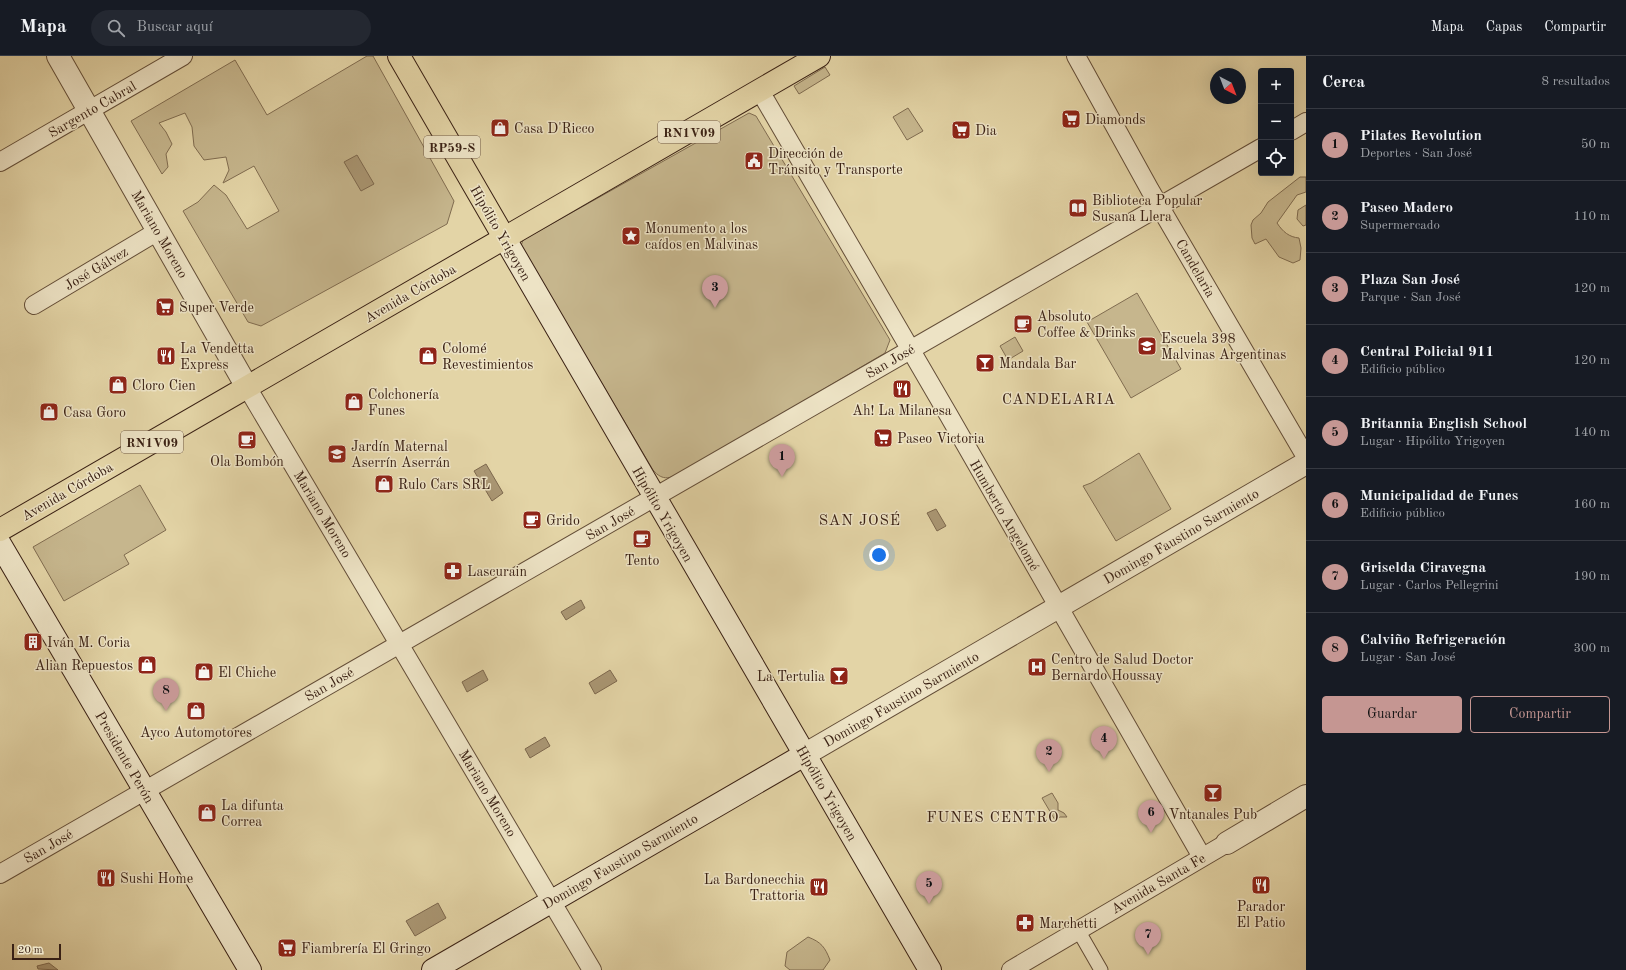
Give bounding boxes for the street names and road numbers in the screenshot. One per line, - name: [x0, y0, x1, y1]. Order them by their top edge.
- street label: Sargento Cabral: [46, 79, 139, 141]
- road number: RN1V09: [658, 121, 720, 143]
- road number: RP59-S: [424, 136, 480, 158]
- street label: Hipólito Yrigoyen: [467, 184, 533, 284]
- street label: Mariano Moreno: [128, 188, 190, 281]
- street label: Candelaria: [1173, 237, 1217, 300]
- street label: José Gálvez: [62, 245, 131, 293]
- street label: Avenida Córdoba: [362, 262, 459, 326]
- street label: San José: [864, 342, 917, 381]
- road number: RN1V09: [121, 431, 183, 453]
- street label: Humberto Angelomé: [967, 458, 1042, 573]
- street label: Avenida Córdoba: [19, 460, 116, 524]
- street label: Hipólito Yrigoyen: [629, 465, 695, 565]
- street label: Mariano Moreno: [291, 469, 354, 561]
- street label: Domingo Faustino Sarmiento: [1101, 487, 1262, 587]
- street label: San José: [584, 504, 637, 543]
- street label: Domingo Faustino Sarmiento: [821, 650, 982, 750]
- street label: San José: [303, 665, 356, 704]
- street label: Presidente Perón: [92, 709, 156, 806]
- street label: Hipólito Yrigoyen: [793, 744, 859, 844]
- street label: Mariano Moreno: [456, 748, 519, 840]
- street label: Domingo Faustino Sarmiento: [540, 812, 701, 912]
- street label: San José: [22, 827, 75, 866]
- street label: Avenida Santa Fe: [1109, 851, 1208, 916]

